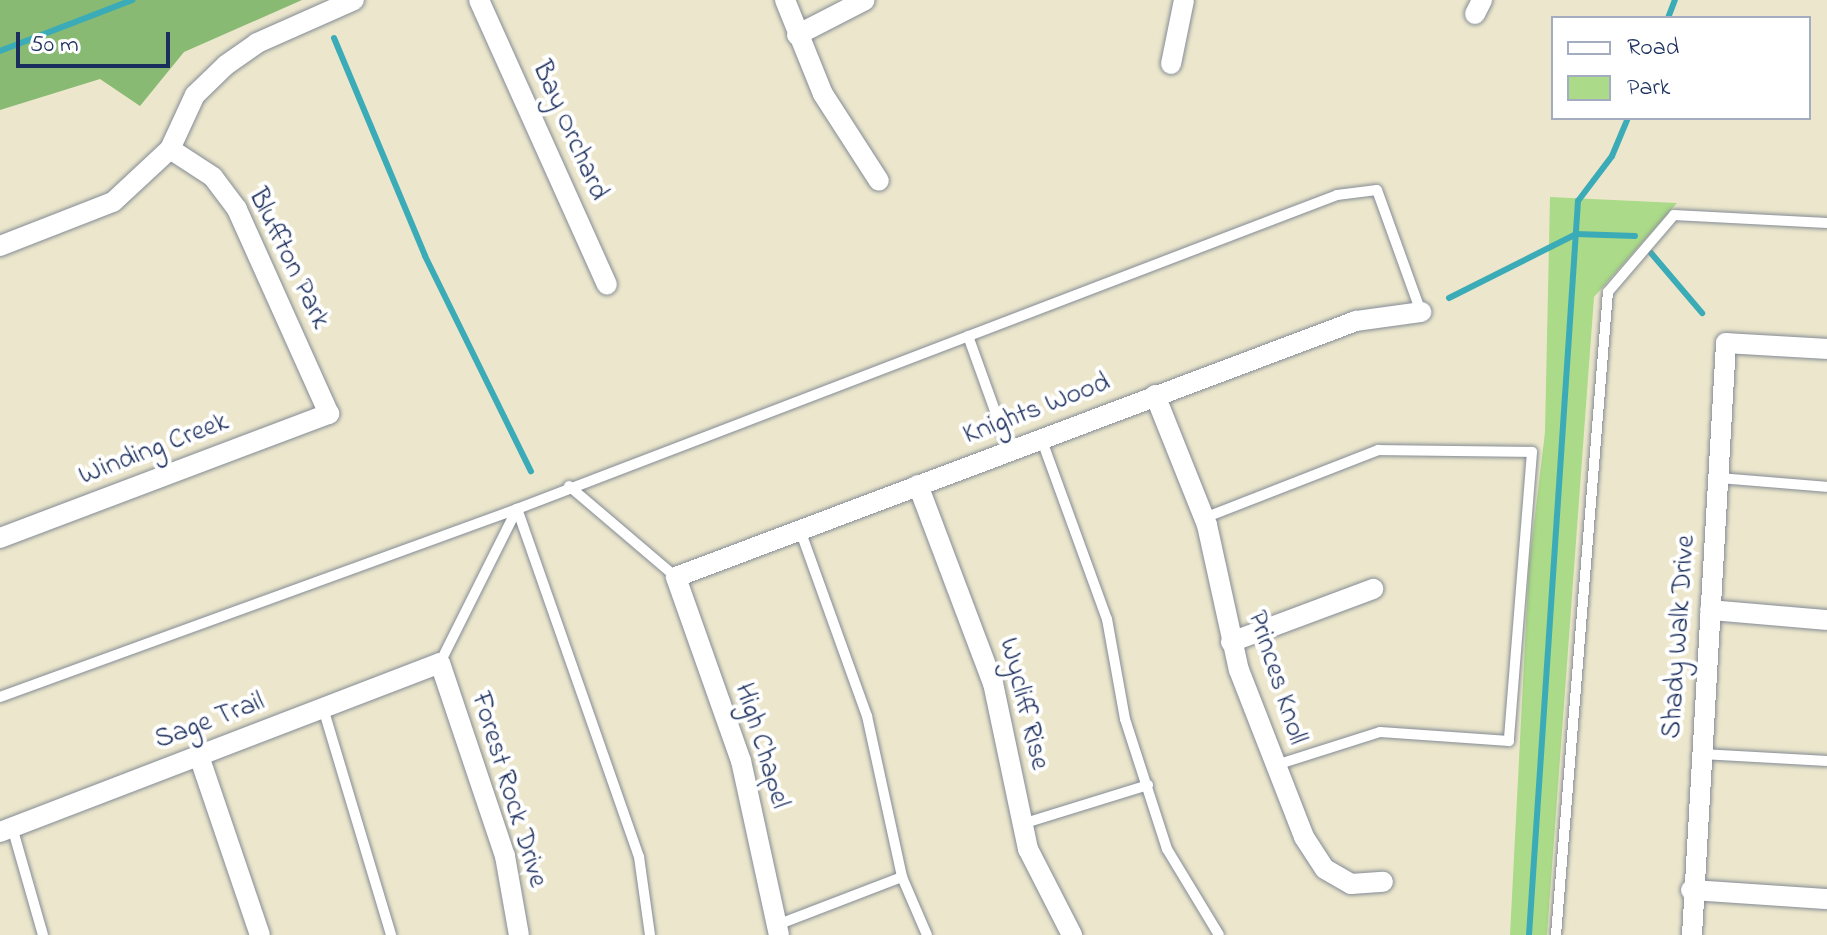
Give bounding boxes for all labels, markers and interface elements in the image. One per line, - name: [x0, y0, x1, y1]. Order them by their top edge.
- scale bar: [20, 16, 174, 66]
- legend: [1551, 16, 1811, 120]
- text: 50 m: [30, 28, 79, 63]
- text: Road: [1627, 31, 1679, 66]
- street label: Bay Orchard: [523, 56, 615, 206]
- text: Park: [1627, 71, 1670, 106]
- street label: Bluffton Park: [240, 183, 336, 335]
- street label: Knights Wood: [959, 367, 1115, 453]
- street label: Winding Creek: [74, 406, 234, 494]
- street label: Shady Walk Drive: [1656, 534, 1704, 740]
- street label: Princes Knoll: [1239, 607, 1313, 749]
- street label: Wycliff Rise: [990, 635, 1056, 773]
- street label: High Chapel: [726, 679, 796, 813]
- street label: Sage Trail: [150, 686, 270, 758]
- street label: Forest Rock Drive: [462, 688, 554, 892]

